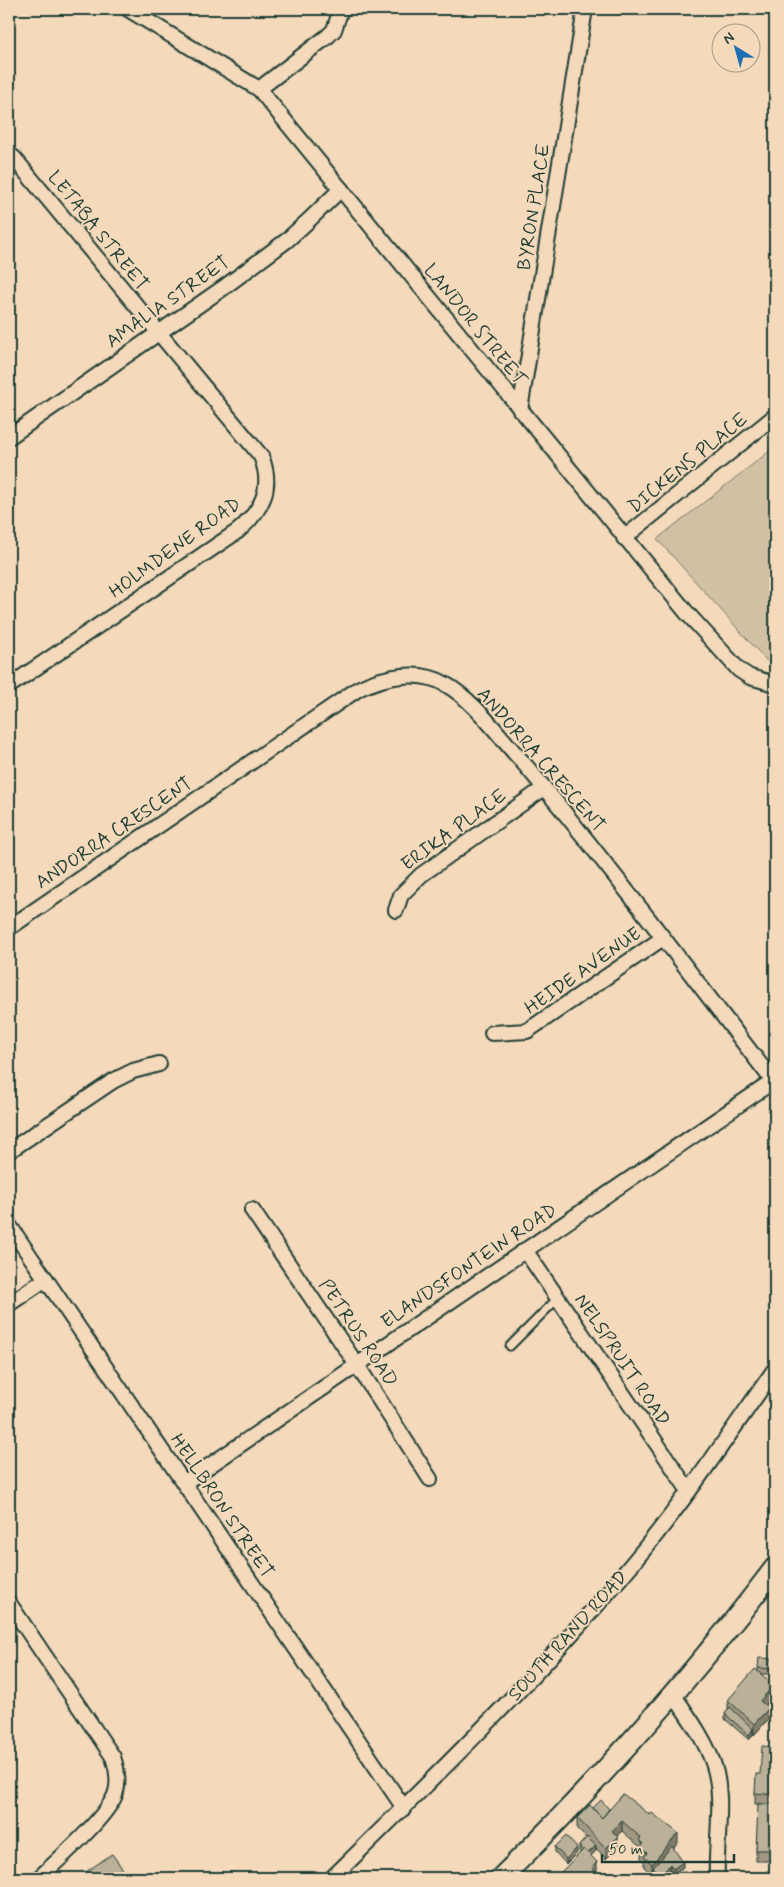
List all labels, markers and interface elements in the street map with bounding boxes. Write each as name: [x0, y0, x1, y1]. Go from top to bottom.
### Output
north arrow: [712, 22, 762, 72]
text: N: [720, 28, 738, 48]
street label: BYRON PLACE: [512, 142, 556, 272]
street label: LETABA STREET: [42, 166, 154, 296]
street label: AMALIA STREET: [101, 250, 235, 354]
street label: LANDOR STREET: [418, 259, 533, 392]
street label: DICKENS PLACE: [623, 407, 753, 519]
street label: HOLMDENE ROAD: [104, 492, 246, 604]
street label: ANDORRA CRESCENT: [471, 682, 611, 838]
street label: ANDORRA CRESCENT: [31, 771, 197, 895]
street label: ERIKA PLACE: [396, 783, 512, 877]
street label: HEIDE AVENUE: [520, 921, 646, 1021]
street label: ELANDSFONTEIN ROAD: [376, 1198, 562, 1334]
street label: PETRUS ROAD: [313, 1274, 403, 1392]
street label: NELSPRUIT ROAD: [568, 1289, 676, 1431]
street label: HELLBRON STREET: [164, 1429, 280, 1583]
street label: SOUTH RAND ROAD: [503, 1565, 633, 1707]
scale bar: [602, 1832, 734, 1864]
text: 50 m: [609, 1840, 643, 1860]

